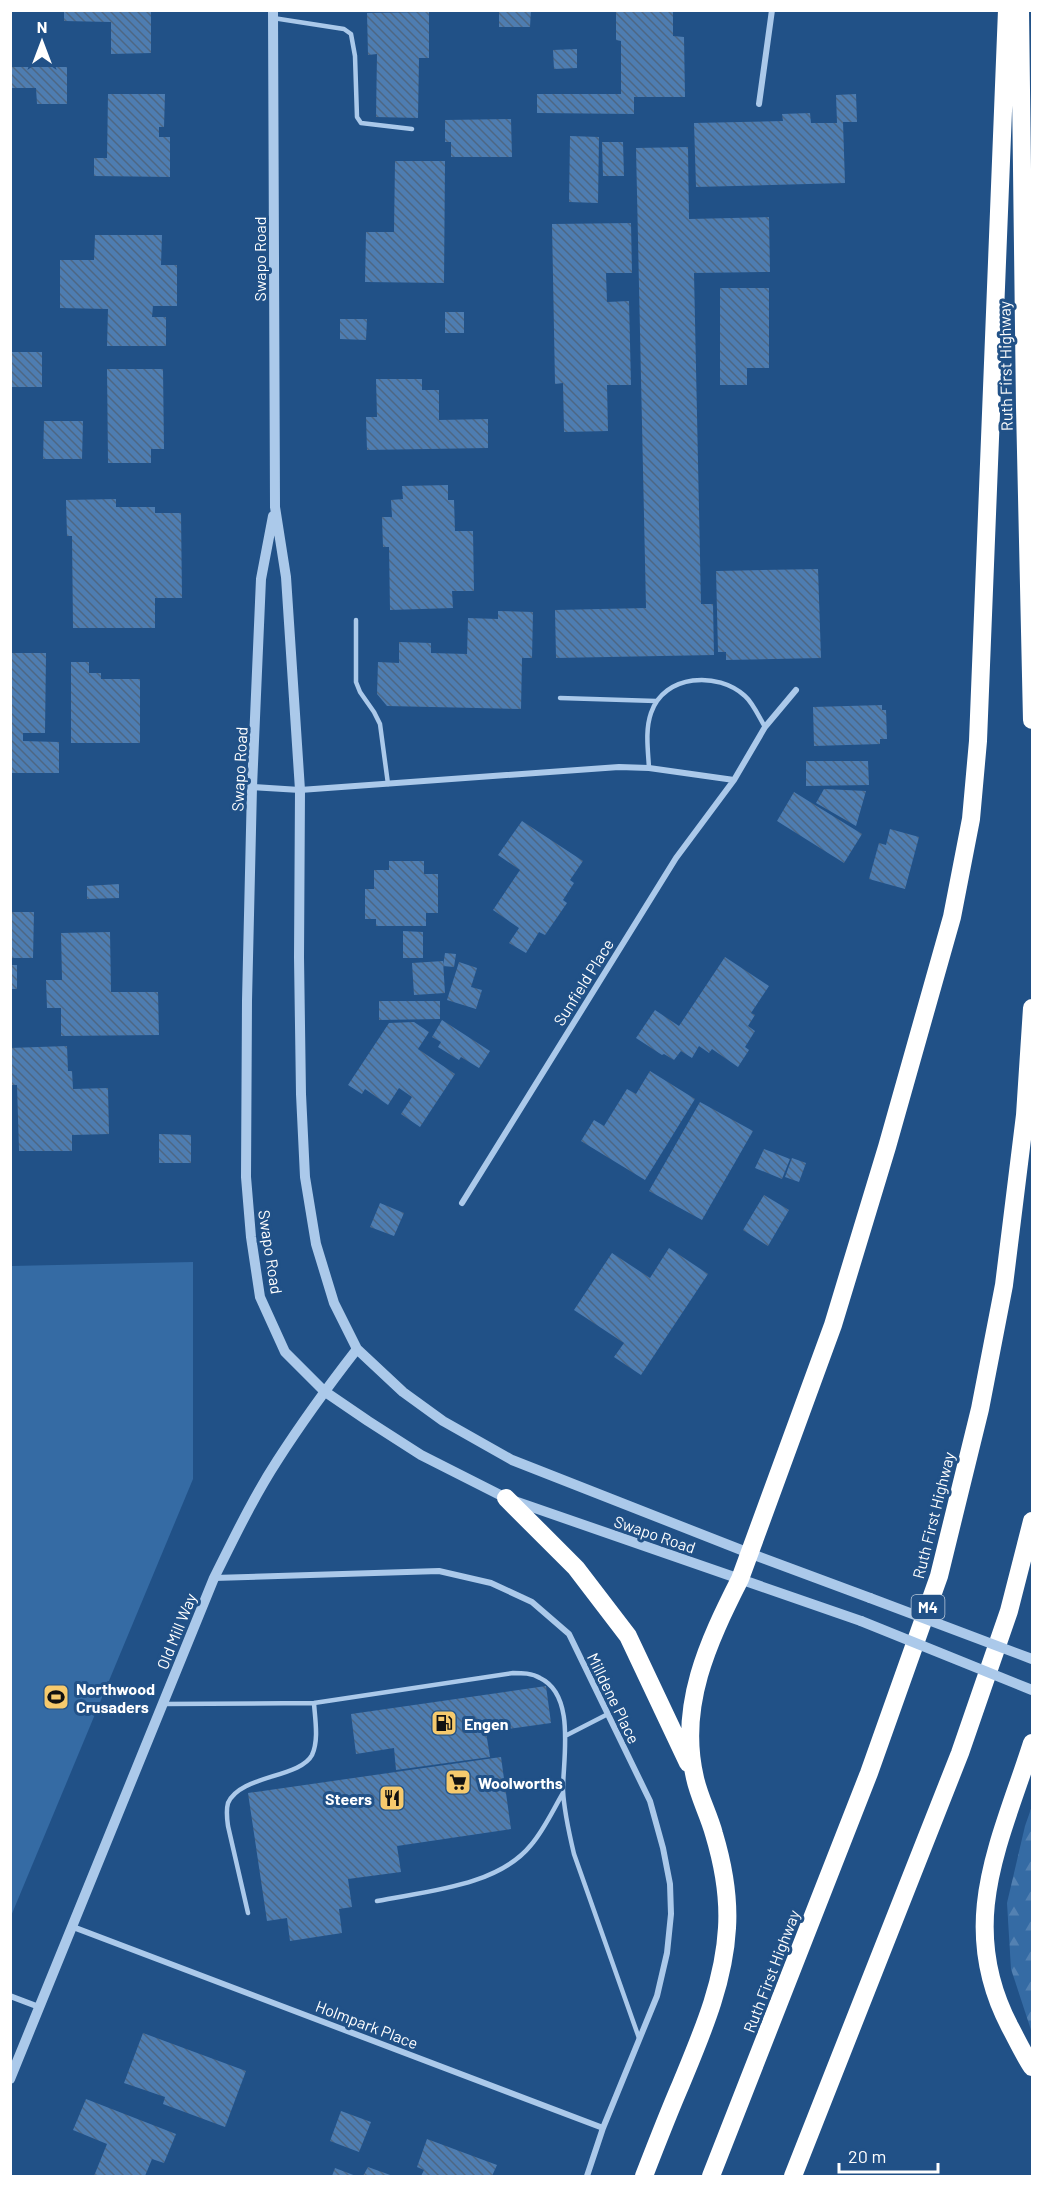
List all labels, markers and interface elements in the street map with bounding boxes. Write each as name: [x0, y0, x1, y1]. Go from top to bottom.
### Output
north arrow: [12, 12, 72, 72]
text: N: [37, 17, 47, 36]
street label: Swapo Road: [250, 217, 269, 301]
street label: Ruth First Highway: [994, 300, 1016, 431]
street label: Swapo Road: [227, 726, 251, 812]
street label: Sunfield Place: [549, 935, 617, 1029]
street label: Swapo Road: [255, 1209, 287, 1295]
street label: Ruth First Highway: [908, 1449, 958, 1580]
street label: Swapo Road: [612, 1511, 698, 1557]
street label: Old Mill Way: [152, 1590, 200, 1672]
road number: M4: [912, 1595, 944, 1619]
street label: Milldene Place: [584, 1650, 644, 1746]
place label: Northwood Crusaders: [76, 1679, 155, 1716]
sports icon: Northwood Crusaders: [41, 1682, 71, 1712]
fuel station icon: Engen: [429, 1708, 459, 1738]
place label: Engen: [464, 1714, 508, 1733]
supermarket icon: Woolworths: [443, 1767, 473, 1797]
place label: Woolworths: [478, 1773, 563, 1792]
restaurant icon: Steers: [377, 1783, 407, 1813]
place label: Steers: [325, 1789, 372, 1808]
street label: Ruth First Highway: [739, 1906, 803, 2035]
street label: Holmpark Place: [313, 1996, 421, 2052]
scale bar: [839, 2136, 938, 2174]
text: 20 m: [848, 2145, 886, 2167]

